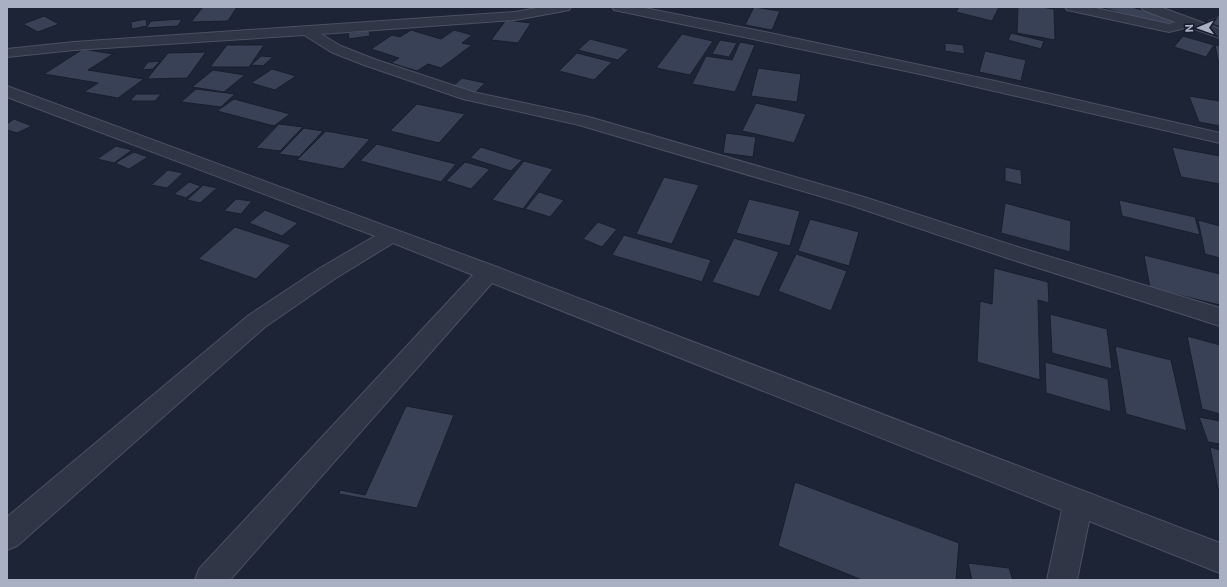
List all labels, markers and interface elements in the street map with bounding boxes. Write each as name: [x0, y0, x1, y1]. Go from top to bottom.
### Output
north arrow: [1179, 8, 1219, 48]
text: N: [1182, 24, 1195, 33]

